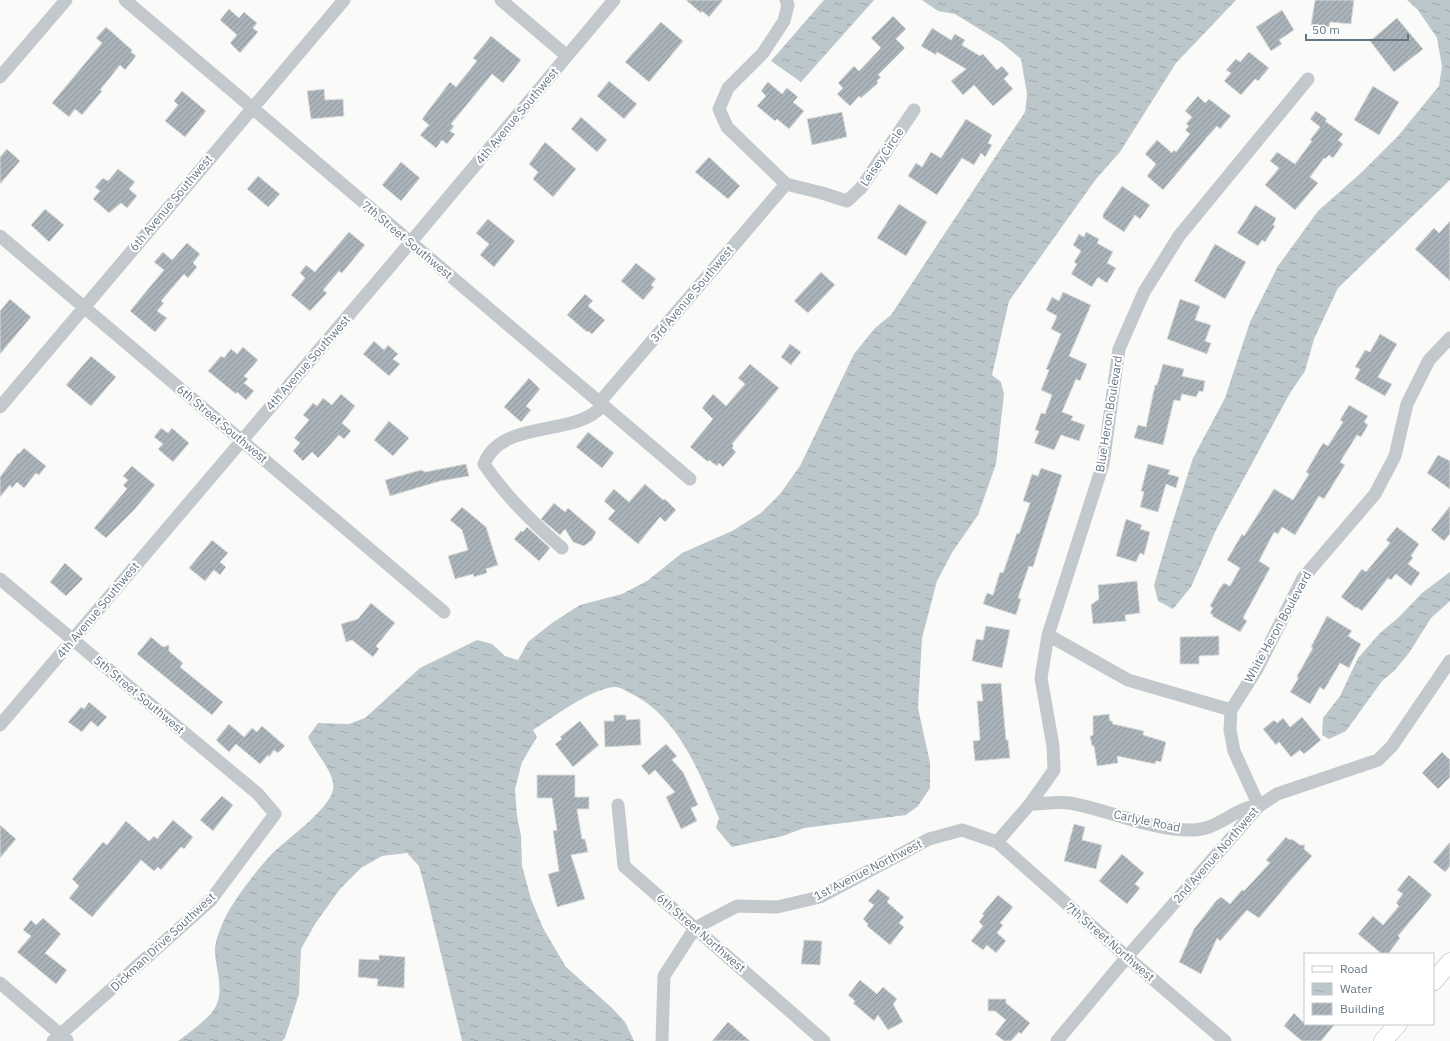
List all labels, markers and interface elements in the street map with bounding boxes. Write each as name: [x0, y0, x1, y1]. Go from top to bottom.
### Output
scale bar: [1306, 16, 1408, 42]
text: 50 m: [1312, 22, 1340, 37]
street label: 4th Avenue Southwest: [472, 64, 561, 167]
street label: Leisey Circle: [857, 124, 907, 189]
street label: 6th Avenue Southwest: [126, 151, 215, 254]
street label: 7th Street Southwest: [359, 197, 456, 282]
street label: 3rd Avenue Southwest: [647, 242, 736, 345]
street label: 4th Avenue Southwest: [262, 312, 353, 413]
street label: Blue Heron Boulevard: [1092, 355, 1125, 473]
street label: 6th Street Southwest: [174, 381, 271, 466]
street label: 4th Avenue Southwest: [53, 558, 142, 661]
street label: White Heron Boulevard: [1241, 569, 1314, 685]
street label: 5th Street Southwest: [91, 652, 188, 737]
street label: 2nd Avenue Northwest: [1170, 803, 1262, 906]
street label: Carlyle Road: [1112, 806, 1182, 835]
street label: 1st Avenue Northwest: [811, 836, 924, 903]
street label: Dickman Drive Southwest: [107, 889, 218, 994]
street label: 6th Street Northwest: [654, 890, 749, 975]
street label: 7th Street Northwest: [1063, 899, 1158, 984]
legend: [1304, 953, 1434, 1025]
text: Road: [1340, 961, 1368, 976]
text: Water: [1340, 981, 1373, 996]
text: Building: [1340, 1001, 1385, 1016]

